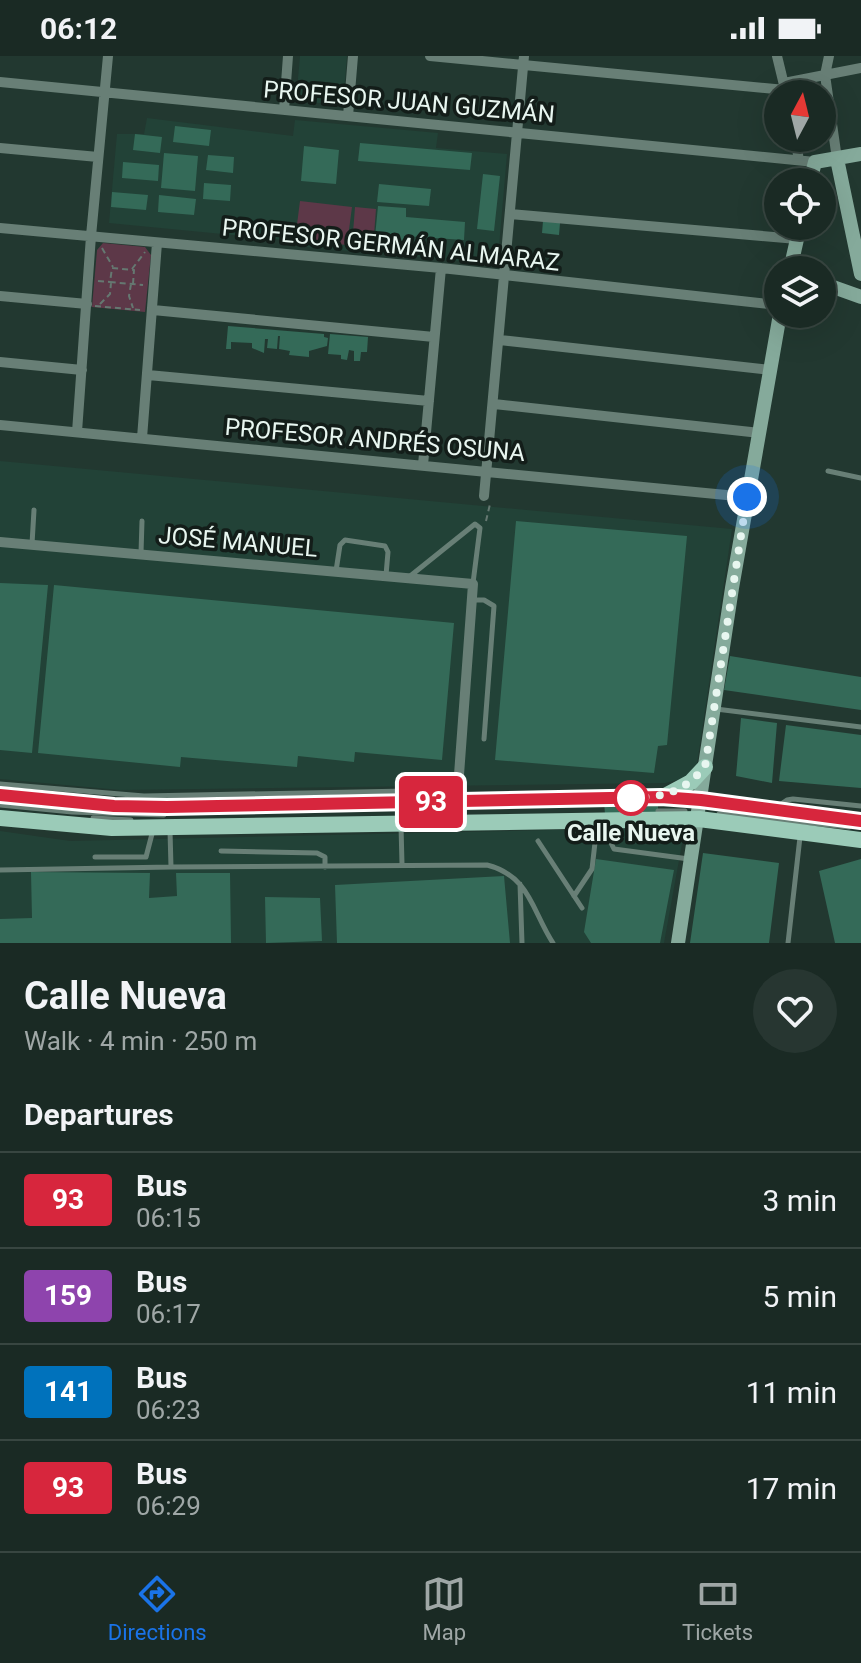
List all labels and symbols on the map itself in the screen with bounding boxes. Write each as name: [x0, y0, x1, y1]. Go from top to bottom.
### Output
street label: PROFESOR JUAN GUZMÁN: [262, 75, 556, 129]
north arrow: [764, 80, 836, 152]
street label: PROFESOR GERMÁN ALMARAZ: [221, 213, 561, 277]
street label: PROFESOR ANDRÉS OSUNA: [224, 413, 527, 467]
your location: [727, 477, 767, 517]
street label: JOSÉ MANUEL: [157, 521, 319, 563]
line badge: 93: [395, 776, 467, 828]
marker: Calle Nueva: [614, 781, 648, 815]
place label: Calle Nueva: [567, 819, 695, 847]

